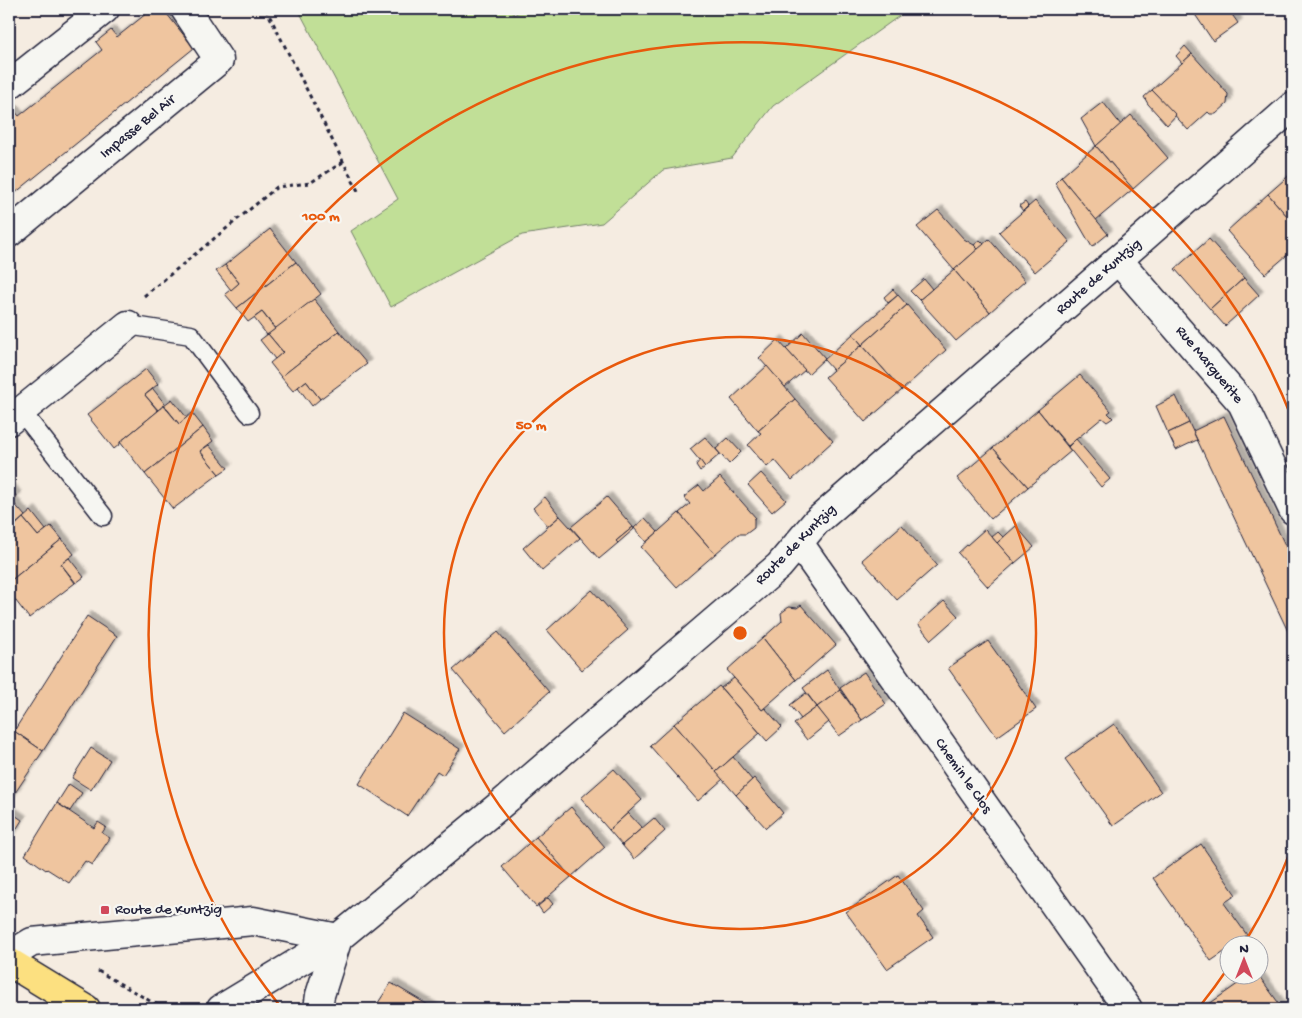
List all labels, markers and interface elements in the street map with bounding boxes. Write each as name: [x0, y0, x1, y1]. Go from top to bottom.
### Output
street label: Impasse Bel Air: [97, 90, 181, 163]
text: 100 m: [301, 208, 340, 226]
street label: Route de Kuntzig: [1053, 235, 1145, 319]
street label: Rue Marguerite: [1171, 322, 1247, 408]
text: 50 m: [516, 417, 547, 435]
street label: Route de Kuntzig: [752, 501, 840, 589]
centre of rings: [731, 624, 749, 642]
street label: Chemin le Clos: [930, 735, 996, 818]
place label: Route de Kuntzig: [115, 901, 222, 919]
marker: Route de Kuntzig: [99, 904, 111, 916]
north arrow: [1220, 936, 1270, 986]
text: N: [1239, 941, 1249, 958]

